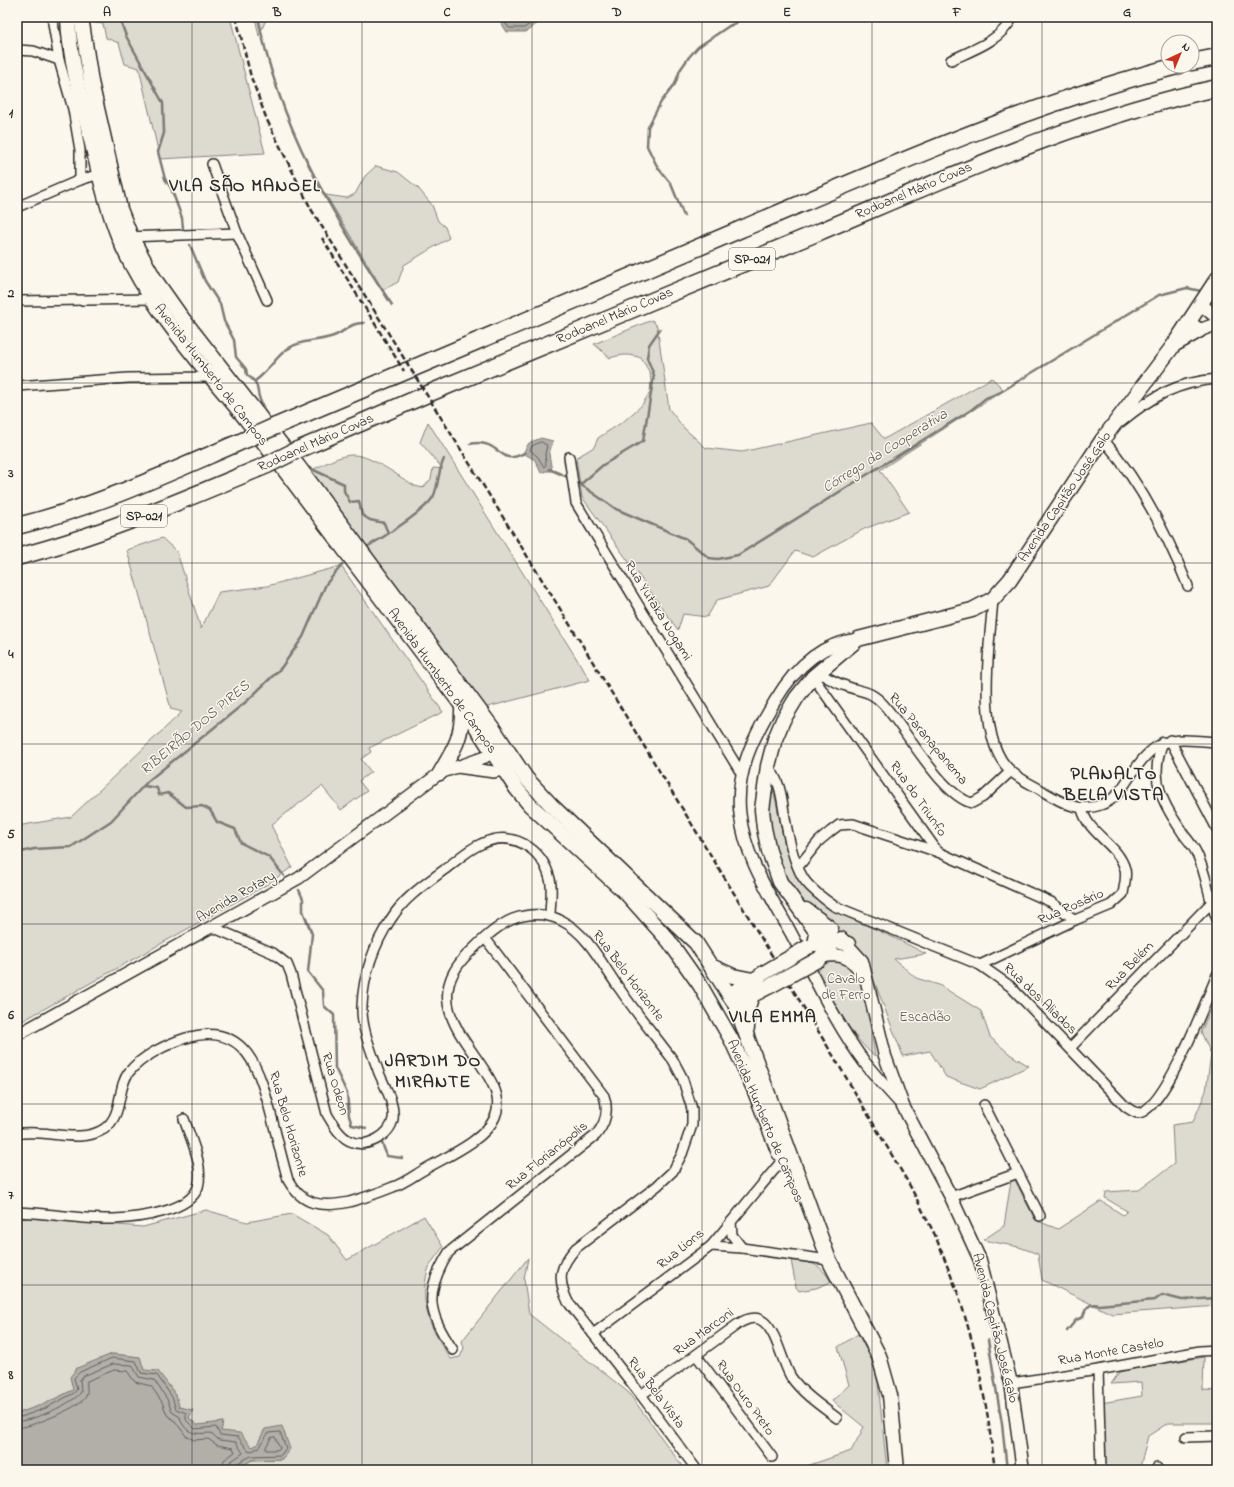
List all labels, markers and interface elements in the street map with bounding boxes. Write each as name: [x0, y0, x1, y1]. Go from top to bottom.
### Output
text: A: [103, 3, 111, 22]
text: B: [272, 3, 282, 22]
text: C: [443, 3, 451, 22]
text: D: [611, 3, 622, 22]
text: E: [783, 3, 791, 22]
text: F: [952, 3, 962, 22]
text: G: [1123, 3, 1131, 22]
north arrow: [1160, 34, 1200, 74]
text: N: [1178, 39, 1194, 56]
text: 1: [9, 104, 14, 123]
street label: Rodoanel Mário Covas: [852, 157, 976, 225]
district label: VILA SÃO MANOEL: [168, 174, 321, 200]
road number: SP-021: [729, 248, 775, 270]
street label: Rodoanel Mário Covas: [553, 282, 677, 350]
text: 2: [7, 284, 15, 303]
street label: Avenida Humberto de Campos: [149, 299, 273, 451]
water label: Córrego da Cooperativa: [818, 403, 953, 499]
street label: Rodoanel Mário Covas: [255, 408, 377, 478]
street label: Avenida Capitão José Galo: [1013, 427, 1117, 567]
text: 3: [7, 464, 14, 483]
road number: SP-021: [121, 505, 167, 527]
street label: Rua Yutaka Nogami: [618, 557, 697, 666]
street label: Avenida Humberto de Campos: [382, 604, 502, 758]
text: 4: [7, 645, 14, 664]
water label: RIBEIRÃO DOS PIRES: [135, 675, 255, 781]
street label: Rua Paranapanema: [883, 688, 973, 790]
street label: Rua do Triunfo: [884, 757, 952, 841]
district label: PLANALTO BELA VISTA: [1063, 762, 1164, 809]
text: 5: [7, 825, 15, 844]
street label: Avenida Rotary: [192, 866, 280, 929]
street label: Rua Rosário: [1035, 883, 1107, 931]
street label: Rua Belo Horizonte: [587, 926, 670, 1026]
street label: Rua Belém: [1101, 936, 1159, 996]
street label: Rua dos Aliados: [998, 958, 1082, 1040]
park label: Cavalo de Ferro: [822, 969, 870, 1006]
district label: VILA EMMA: [728, 1005, 817, 1031]
text: 6: [7, 1006, 14, 1025]
park label: Escadão: [899, 1007, 951, 1028]
street label: Avenida Humberto de Campos: [721, 1036, 809, 1206]
district label: JARDIM DO MIRANTE: [385, 1049, 481, 1096]
street label: Rua Odeon: [316, 1050, 354, 1118]
street label: Rua Belo Horizonte: [263, 1069, 313, 1180]
street label: Rua Florianópolis: [501, 1116, 593, 1196]
text: 7: [8, 1186, 14, 1205]
street label: Rua Lions: [653, 1223, 709, 1275]
street label: Avenida Capitão José Galo: [966, 1251, 1024, 1405]
street label: Rua Marconi: [669, 1303, 739, 1361]
street label: Rua Monte Castelo: [1057, 1332, 1165, 1372]
street label: Rua Bela Vista: [622, 1353, 690, 1433]
street label: Rua Ouro Preto: [710, 1356, 780, 1440]
text: 8: [8, 1366, 14, 1385]

